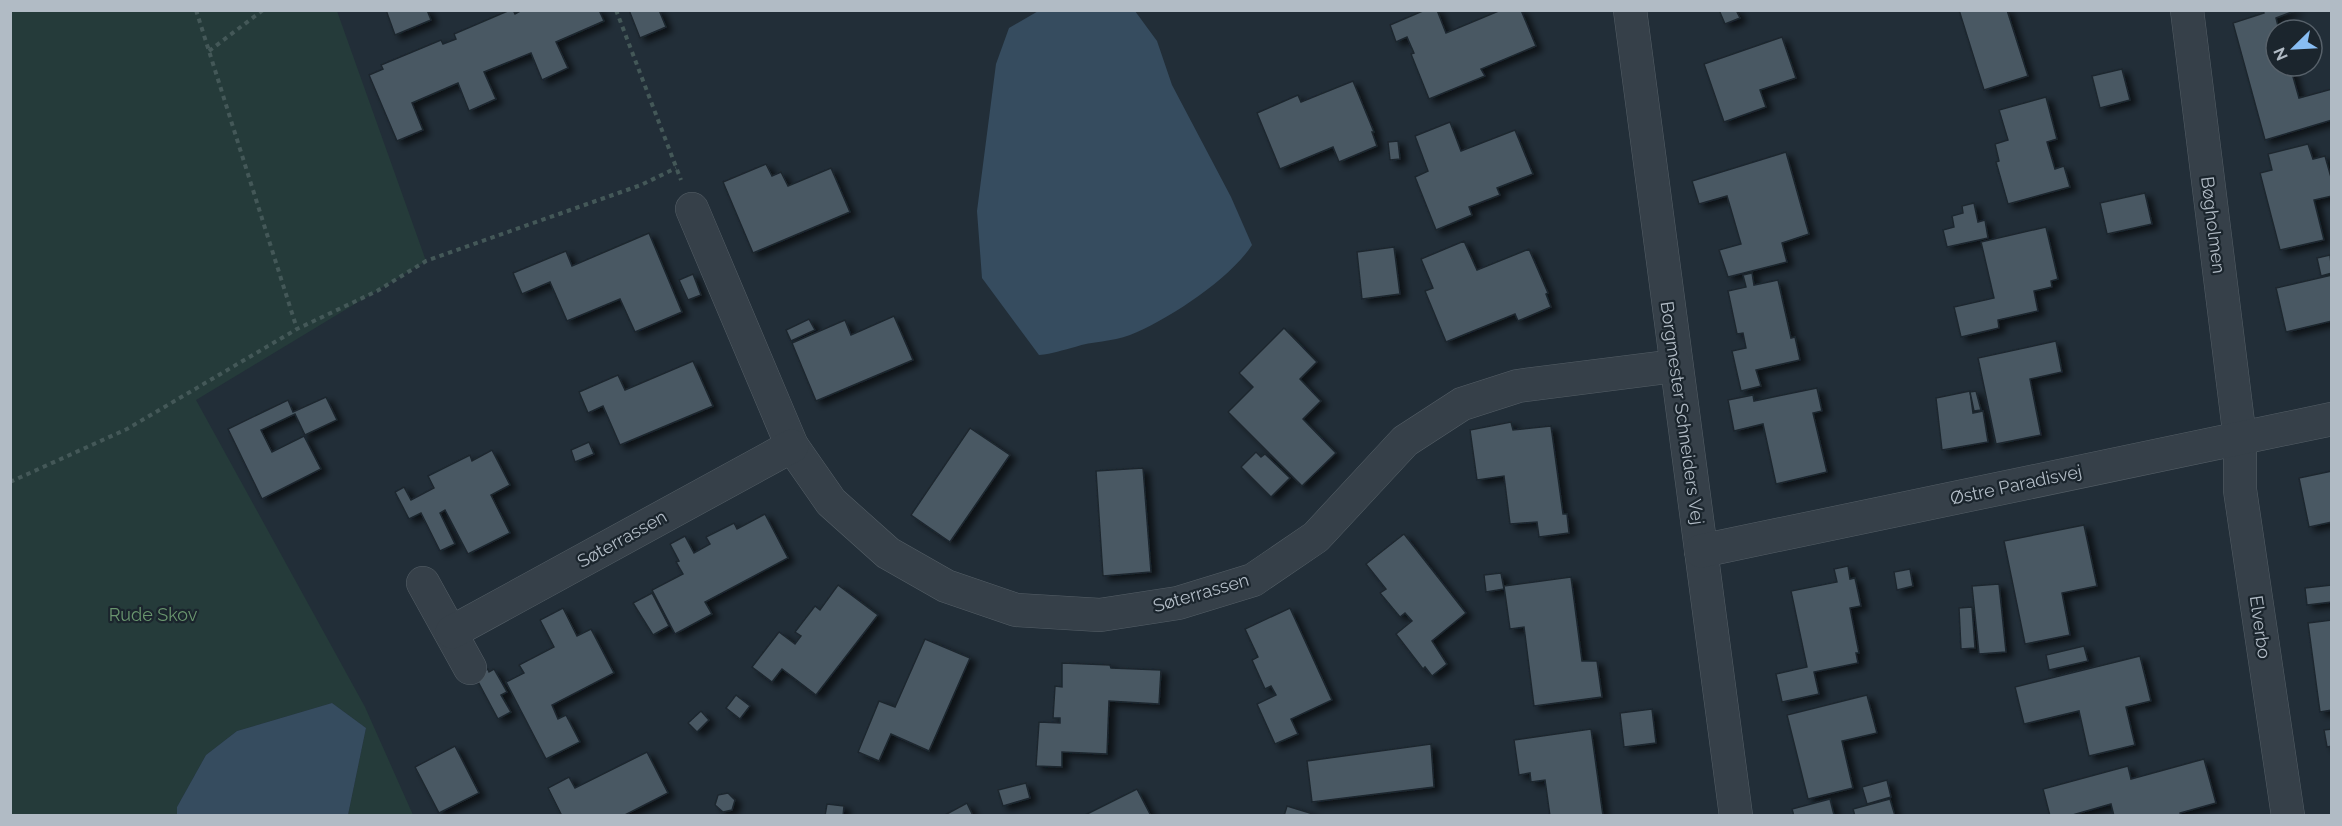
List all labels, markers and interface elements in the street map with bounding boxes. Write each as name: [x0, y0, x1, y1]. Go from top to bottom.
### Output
north arrow: [2264, 18, 2324, 78]
text: N: [2270, 44, 2292, 63]
street label: Bøgholmen: [2197, 175, 2230, 275]
street label: Borgmester Schneiders Vej: [1656, 300, 1709, 526]
street label: Østre Paradisvej: [1948, 460, 2084, 509]
street label: Søterrassen: [573, 505, 670, 572]
street label: Søterrassen: [1150, 569, 1251, 616]
street label: Elverbo: [2246, 594, 2275, 660]
park label: Rude Skov: [109, 604, 198, 625]

